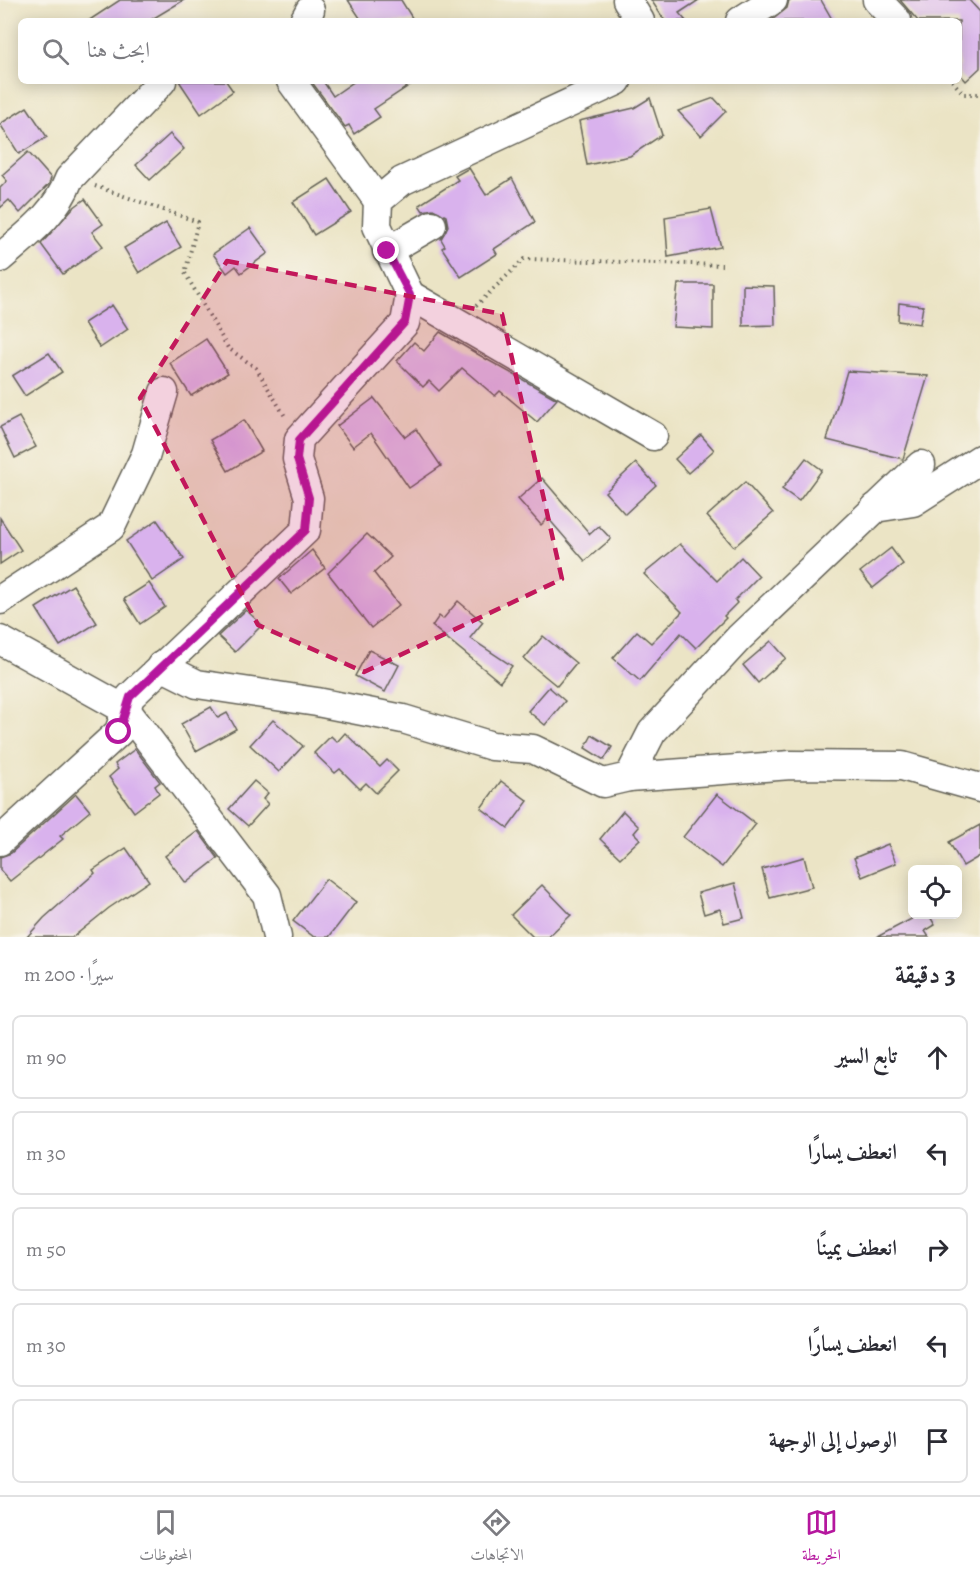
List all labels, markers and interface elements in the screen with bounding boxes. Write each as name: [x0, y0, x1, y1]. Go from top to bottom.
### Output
search box: [18, 18, 962, 84]
icon: search: [39, 35, 72, 68]
text: ابحث هنا: [87, 35, 150, 65]
route end: [373, 237, 399, 263]
route start: [105, 718, 131, 744]
map controls: [908, 865, 962, 919]
button: locate: [908, 865, 962, 919]
text: 3 دقيقة: [895, 957, 956, 992]
text: سيرًا · 200 m: [24, 961, 114, 988]
text: تابع السير: [836, 1041, 897, 1071]
icon: ahead: [921, 1041, 954, 1074]
text: 90 m: [26, 1044, 66, 1071]
text: انعطف يسارًا: [808, 1137, 897, 1167]
icon: left: [921, 1137, 954, 1170]
text: 30 m: [26, 1140, 66, 1167]
text: انعطف يمينًا: [817, 1233, 897, 1263]
icon: right: [921, 1233, 954, 1266]
text: 50 m: [26, 1236, 66, 1263]
text: انعطف يسارًا: [808, 1329, 897, 1359]
icon: left: [921, 1329, 954, 1362]
text: 30 m: [26, 1332, 66, 1359]
text: الوصول إلى الوجهة: [769, 1425, 897, 1455]
icon: arrive: [921, 1425, 954, 1458]
tab: المحفوظات: [139, 1506, 192, 1570]
tab: الاتجاهات: [470, 1506, 524, 1570]
tab: الخريطة: [802, 1506, 841, 1570]

